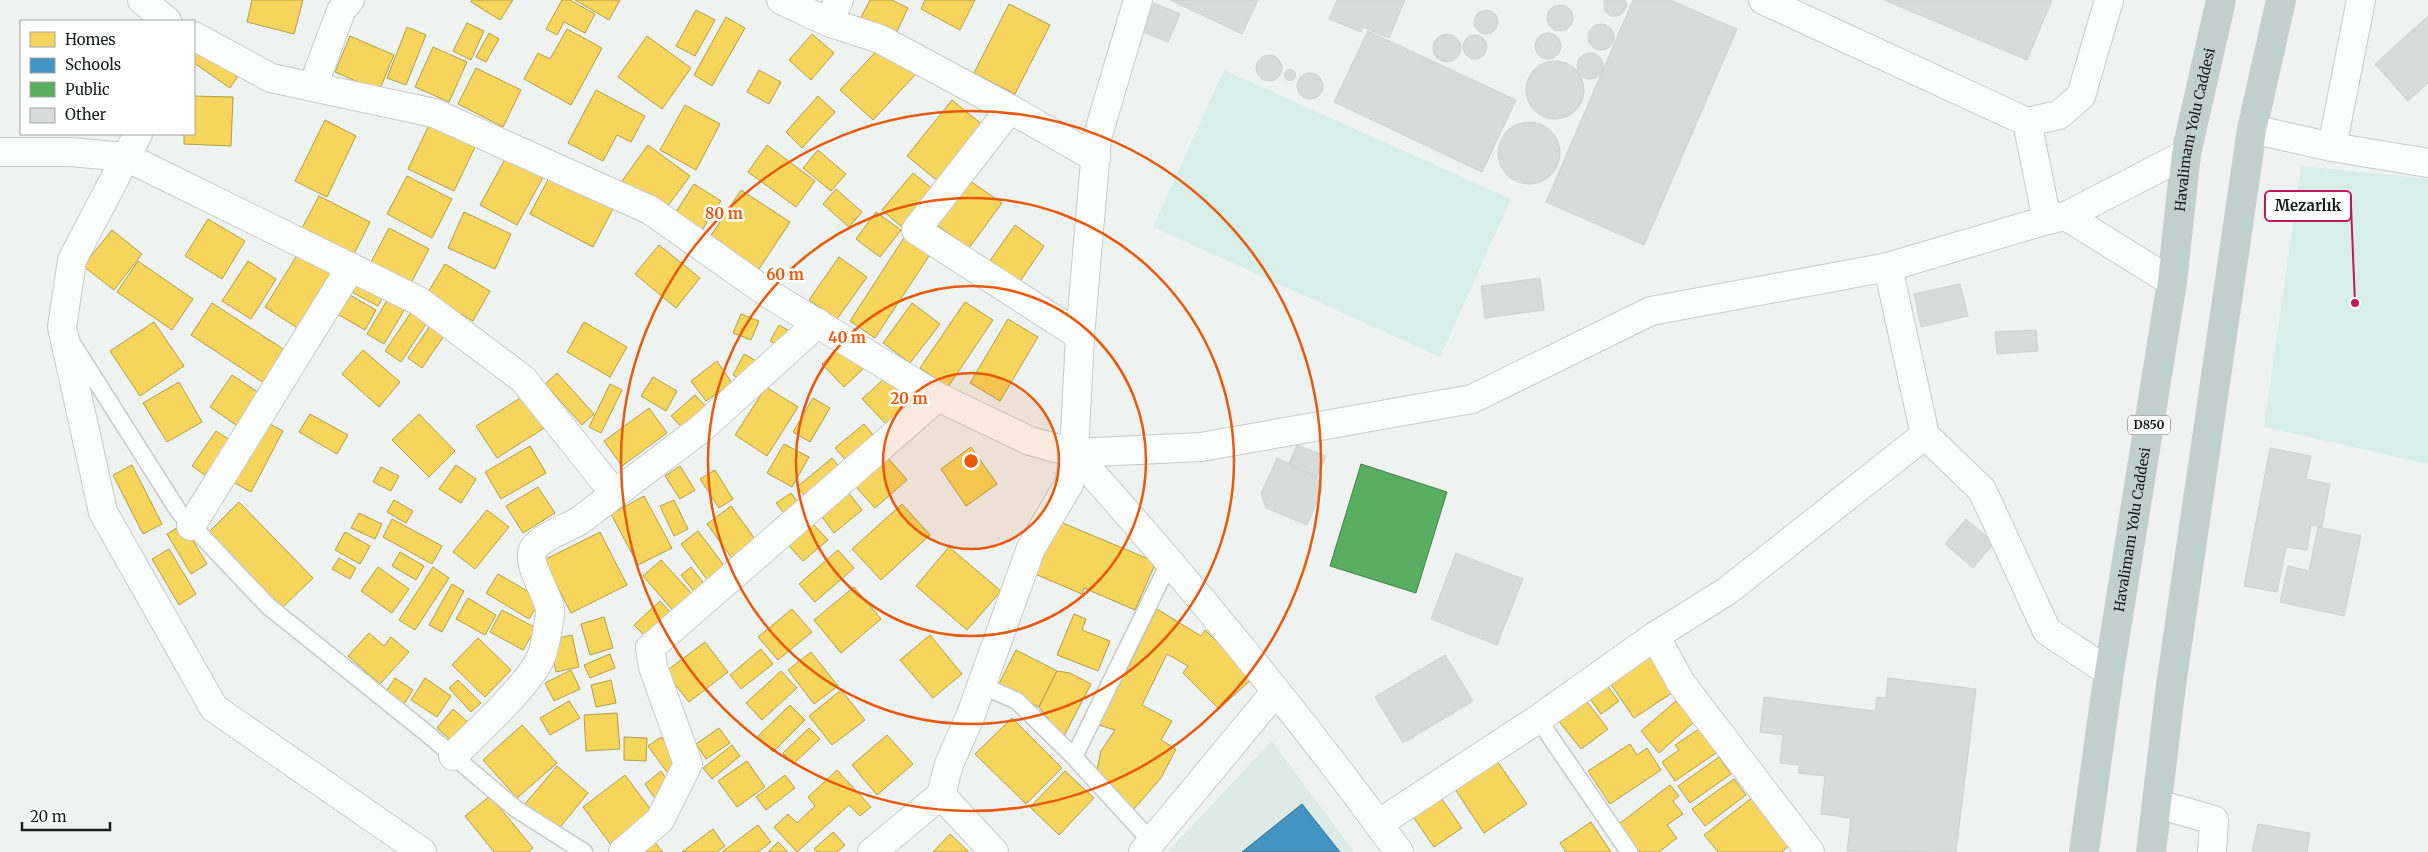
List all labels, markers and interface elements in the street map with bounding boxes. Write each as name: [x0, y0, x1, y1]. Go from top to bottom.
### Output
legend: [20, 20, 195, 135]
text: Homes: [65, 30, 116, 49]
street label: Havalimanı Yolu Caddesi: [2171, 46, 2219, 212]
text: Schools: [65, 55, 121, 74]
text: Public: [65, 80, 110, 99]
text: Other: [65, 105, 107, 124]
callout: Mezarlık: [2265, 191, 2351, 221]
text: Mezarlık: [2275, 196, 2342, 215]
text: 80 m: [705, 204, 743, 223]
text: 60 m: [766, 265, 804, 284]
text: 40 m: [828, 328, 866, 347]
text: 20 m: [890, 389, 928, 408]
road number: D850: [2128, 416, 2170, 434]
street label: Havalimanı Yolu Caddesi: [2110, 446, 2154, 613]
centre of rings: [962, 452, 980, 470]
scale bar: [22, 800, 110, 832]
text: 20 m: [30, 807, 67, 826]

